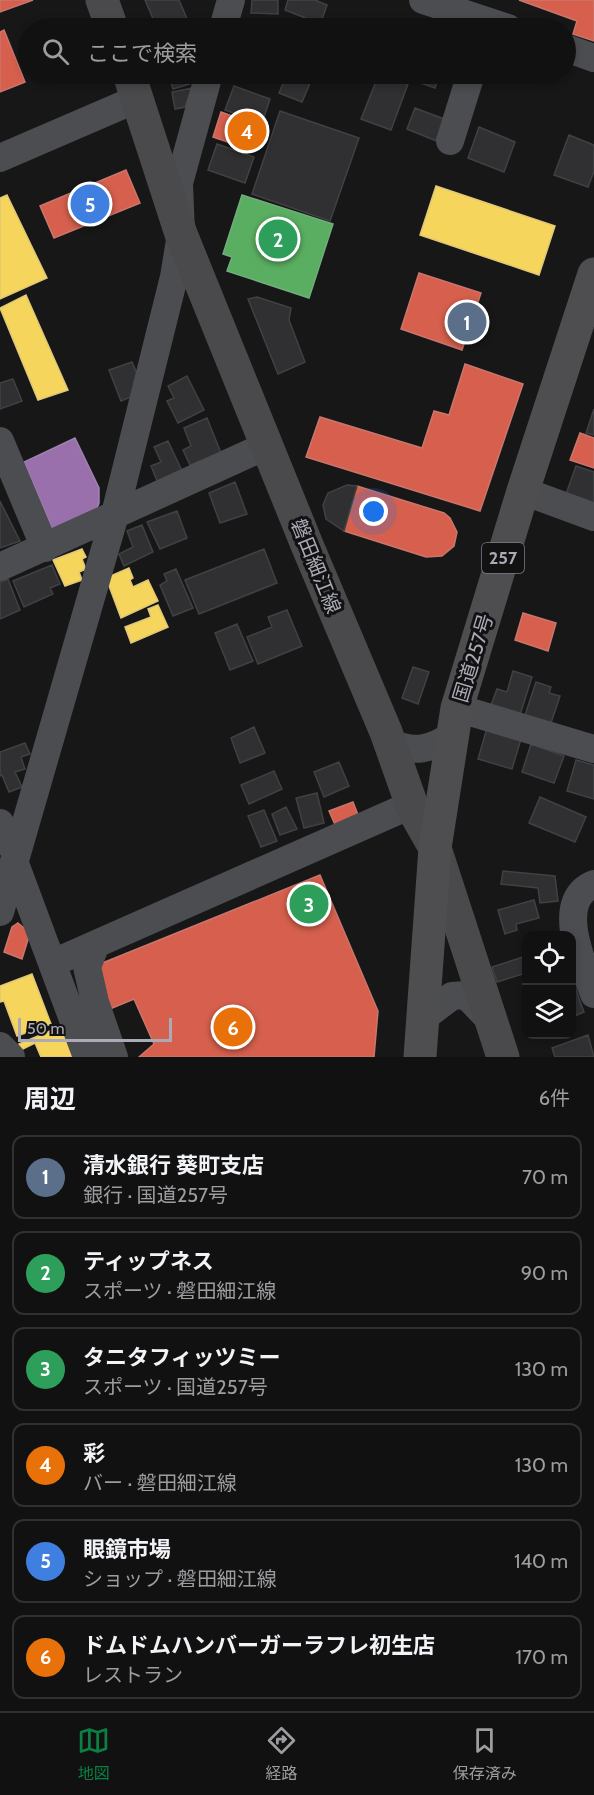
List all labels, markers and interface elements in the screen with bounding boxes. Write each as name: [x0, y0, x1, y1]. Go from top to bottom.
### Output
search box: [18, 18, 576, 84]
icon: search: [39, 35, 72, 68]
text: ここで検索: [87, 40, 197, 67]
pin: 4: [228, 108, 266, 154]
pin: 5: [70, 182, 110, 226]
pin: 2: [258, 216, 298, 262]
pin: 1: [448, 300, 486, 344]
your location: [359, 497, 388, 526]
street label: 磐田細江線: [286, 515, 346, 617]
road number: 257: [482, 543, 524, 573]
street label: 国道257号: [448, 611, 498, 705]
pin: 3: [290, 882, 328, 926]
map controls: [522, 931, 576, 1039]
button: locate: [522, 931, 576, 985]
button: layers: [522, 985, 576, 1039]
pin: 6: [214, 1004, 252, 1050]
scale bar: [18, 1015, 172, 1042]
text: 50 m: [27, 1019, 64, 1038]
text: 周辺: [24, 1083, 76, 1115]
text: 6件: [539, 1086, 570, 1110]
text: 清水銀行 葵町支店: [83, 1152, 264, 1179]
text: 1: [42, 1165, 49, 1189]
text: 70 m: [522, 1165, 568, 1189]
text: 銀行 · 国道257号: [83, 1183, 228, 1207]
text: ティップネス: [83, 1248, 214, 1275]
text: 2: [40, 1261, 51, 1285]
text: 90 m: [521, 1261, 568, 1285]
text: スポーツ · 磐田細江線: [83, 1279, 276, 1303]
text: タニタフィッツミー: [83, 1344, 281, 1371]
text: 3: [40, 1357, 51, 1381]
text: 130 m: [515, 1357, 568, 1381]
text: スポーツ · 国道257号: [83, 1375, 268, 1399]
text: 彩: [83, 1440, 105, 1467]
text: 4: [39, 1453, 52, 1477]
text: 130 m: [515, 1453, 568, 1477]
text: バー · 磐田細江線: [83, 1471, 237, 1495]
text: 眼鏡市場: [83, 1536, 171, 1563]
text: 5: [40, 1549, 51, 1573]
text: 140 m: [514, 1549, 568, 1573]
text: ショップ · 磐田細江線: [83, 1567, 277, 1591]
text: ドムドムハンバーガーラフレ初生店: [83, 1632, 435, 1659]
text: 6: [40, 1645, 51, 1669]
text: 170 m: [516, 1645, 568, 1669]
text: レストラン: [83, 1663, 183, 1687]
tab: 地図: [77, 1724, 110, 1784]
tab: 経路: [265, 1724, 298, 1784]
tab: 保存済み: [453, 1724, 517, 1784]

